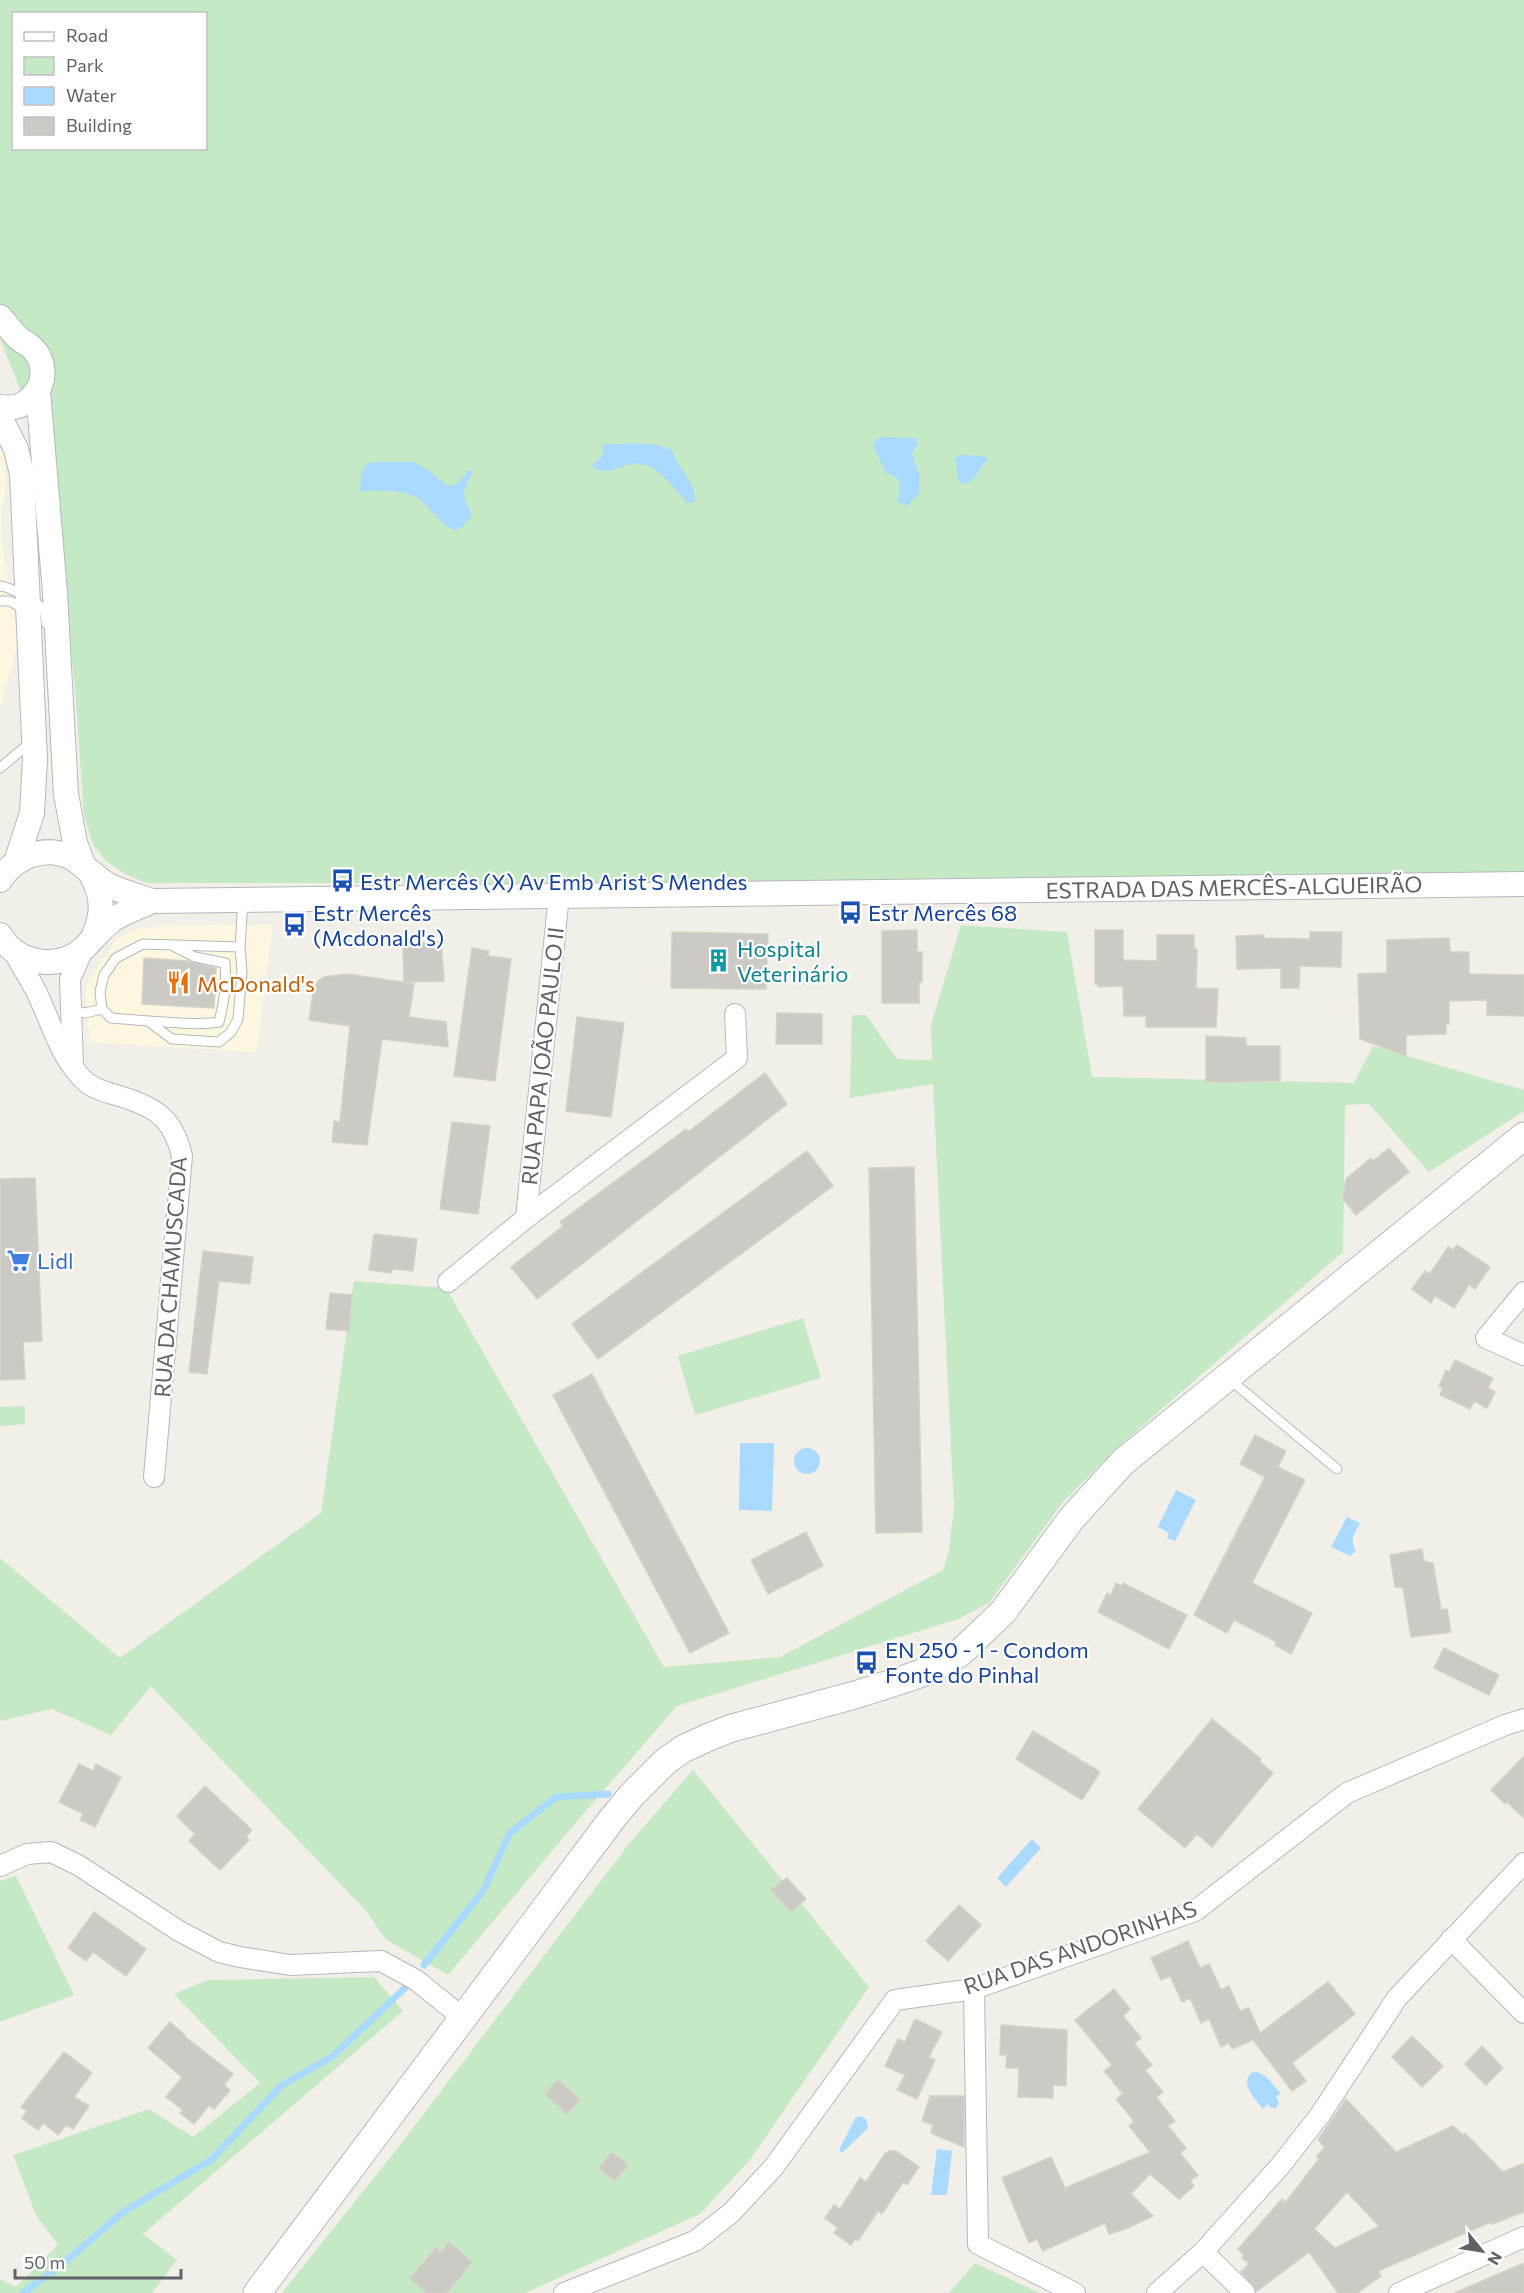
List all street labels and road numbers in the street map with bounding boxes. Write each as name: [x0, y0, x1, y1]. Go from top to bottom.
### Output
street label: ESTRADA DAS MERCÊS-ALGUEIRÃO: [1045, 870, 1423, 904]
street label: RUA PAPA JOÃO PAULO II: [515, 926, 569, 1186]
street label: RUA DA CHAMUSCADA: [148, 1156, 192, 1398]
street label: RUA DAS ANDORINHAS: [960, 1894, 1200, 2000]

